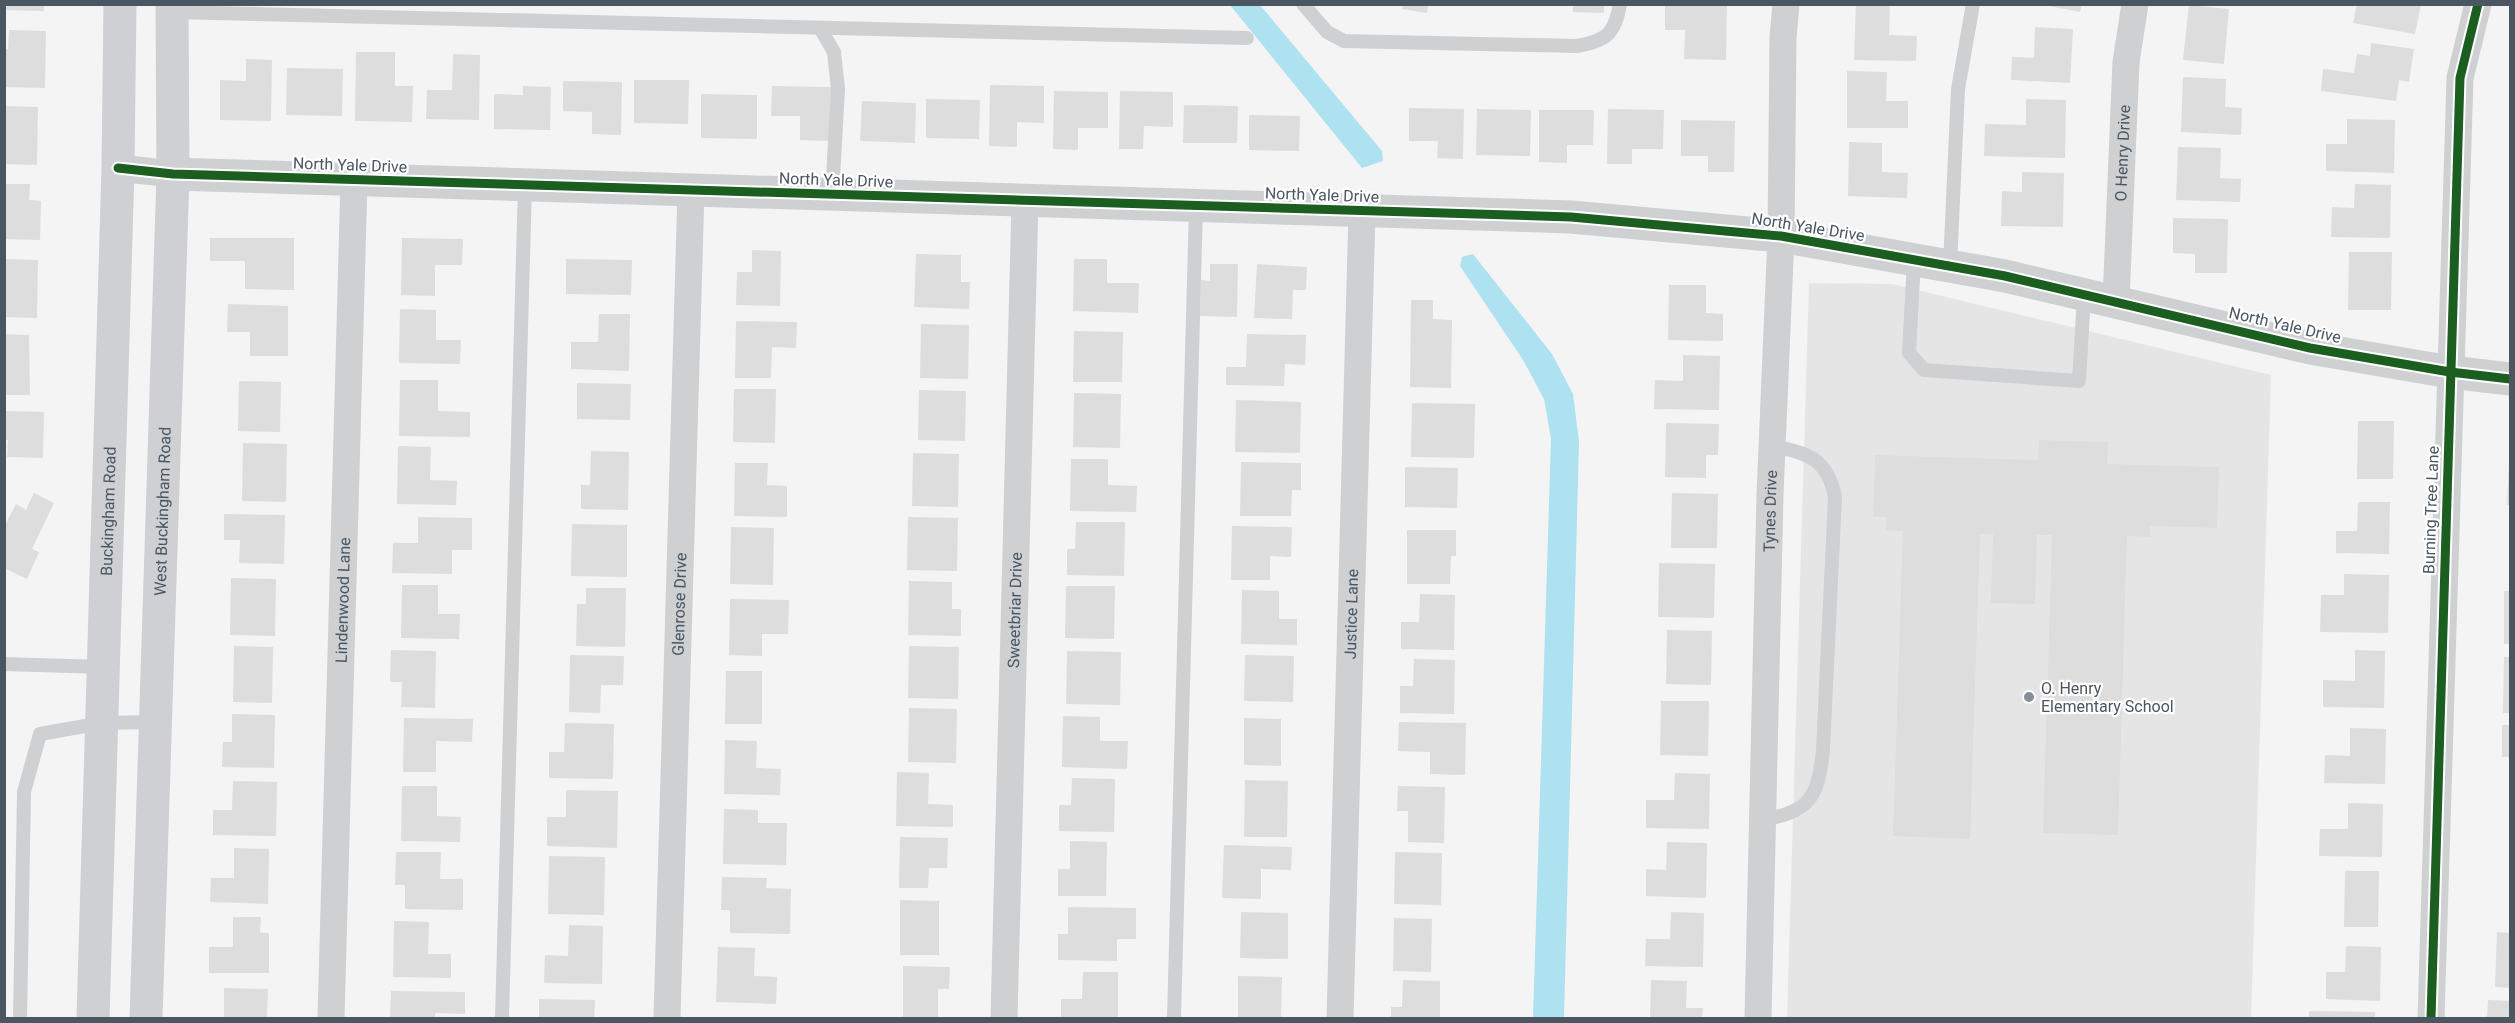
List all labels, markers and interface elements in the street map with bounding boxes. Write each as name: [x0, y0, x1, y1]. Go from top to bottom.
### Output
street label: O Henry Drive: [2111, 104, 2134, 202]
street label: North Yale Drive: [293, 154, 407, 176]
street label: North Yale Drive: [779, 169, 893, 191]
street label: North Yale Drive: [1265, 184, 1379, 206]
street label: North Yale Drive: [1750, 209, 1866, 245]
street label: North Yale Drive: [2227, 303, 2343, 347]
street label: West Buckingham Road: [150, 426, 174, 596]
street label: Buckingham Road: [97, 446, 119, 576]
street label: Burning Tree Lane: [2419, 446, 2443, 574]
street label: Tynes Drive: [1759, 470, 1781, 552]
street label: Lindenwood Lane: [331, 537, 354, 663]
street label: Glenrose Drive: [668, 552, 690, 656]
street label: Sweetbriar Drive: [1003, 552, 1025, 668]
street label: Justice Lane: [1340, 569, 1362, 660]
place label: O. Henry Elementary School: [2041, 679, 2174, 716]
marker: O. Henry Elementary School: [2022, 690, 2036, 704]

